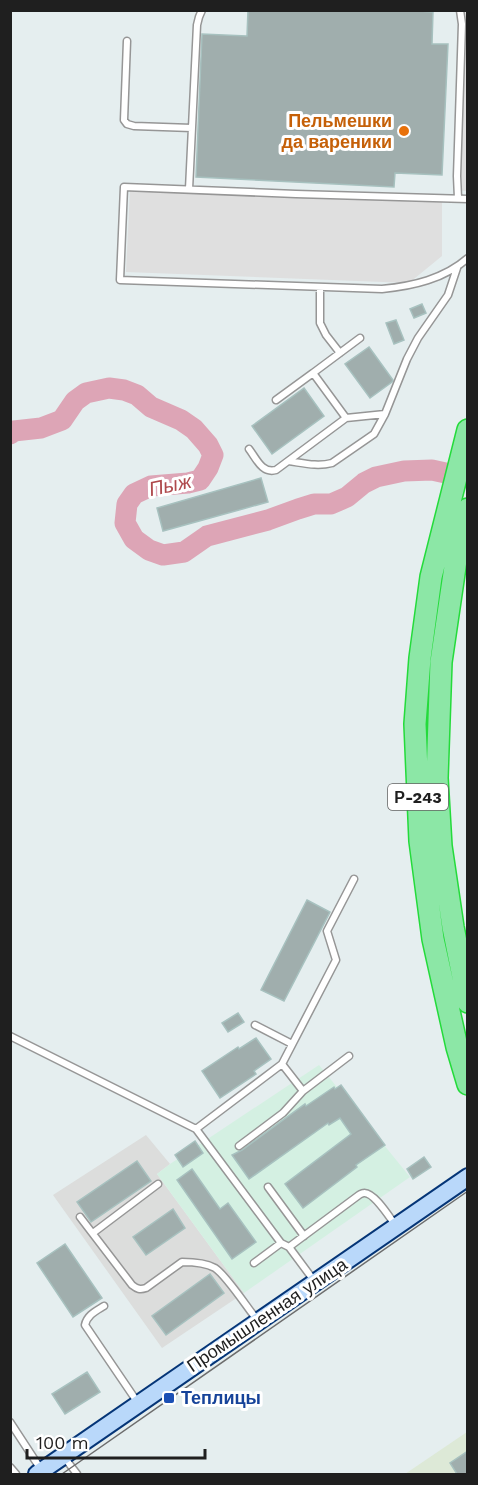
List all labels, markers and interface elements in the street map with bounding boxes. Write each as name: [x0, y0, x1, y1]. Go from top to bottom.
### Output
place label: Пельмешки да вареники: [282, 110, 392, 152]
marker: Пельмешки да вареники: [397, 124, 411, 138]
water label: Пыж: [146, 469, 195, 501]
road number: Р-243: [388, 784, 448, 810]
street label: Промышленная улица: [183, 1253, 352, 1376]
place label: Теплицы: [181, 1387, 261, 1408]
marker: Теплицы: [162, 1391, 176, 1405]
scale bar: [27, 1422, 206, 1460]
text: 100 m: [36, 1432, 89, 1453]

